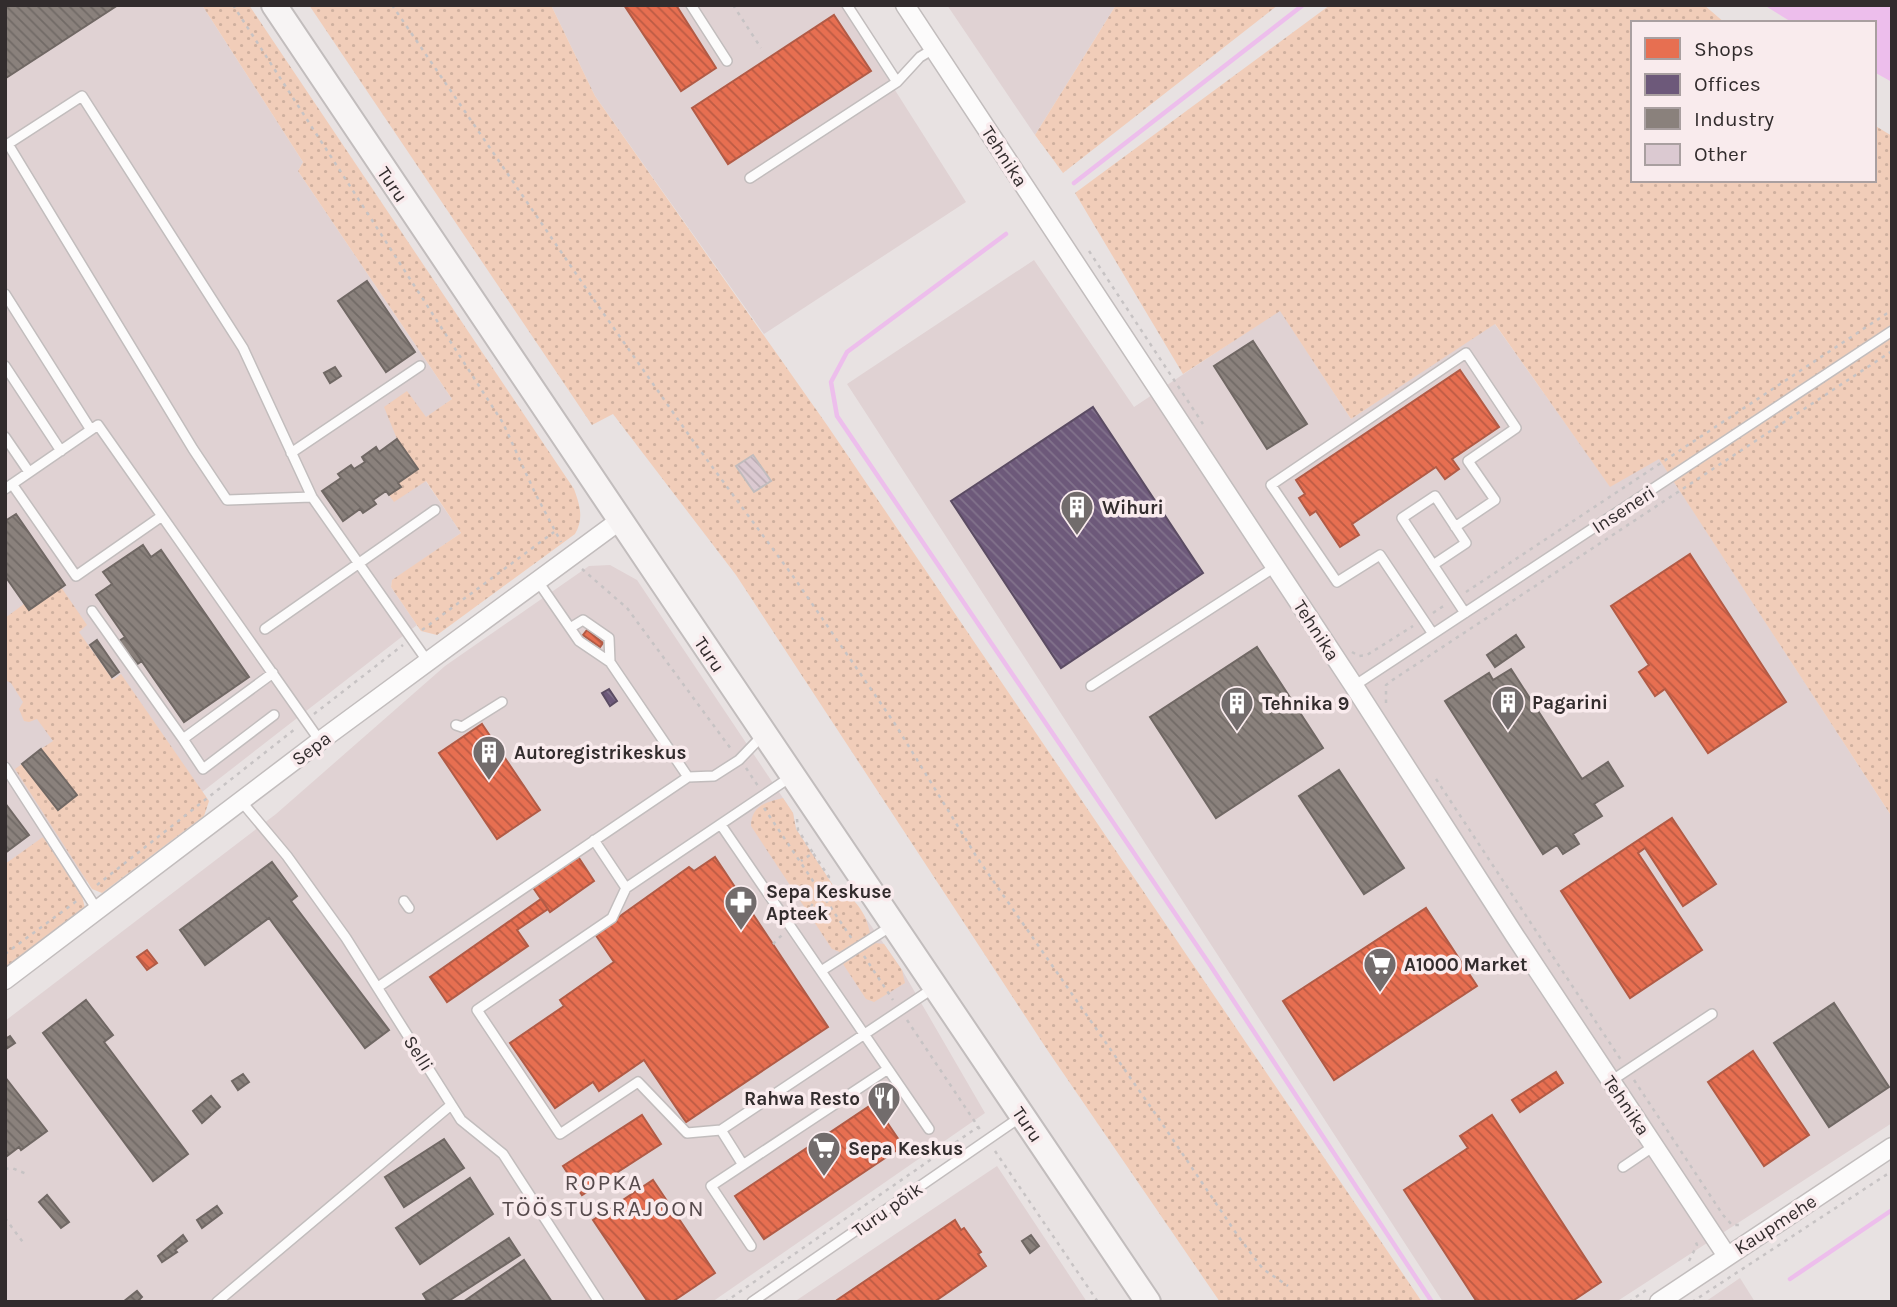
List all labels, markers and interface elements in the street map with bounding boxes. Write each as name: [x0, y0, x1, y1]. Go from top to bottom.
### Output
legend: [1631, 21, 1876, 182]
text: Shops: [1694, 37, 1754, 61]
text: Offices: [1694, 72, 1761, 96]
text: Industry: [1694, 107, 1774, 131]
street label: Tehnika: [977, 122, 1032, 191]
text: Other: [1694, 142, 1747, 166]
street label: Turu: [372, 163, 412, 206]
street label: Inseneri: [1588, 481, 1659, 538]
building icon: Wihuri: [1058, 488, 1096, 537]
place label: Wihuri: [1102, 497, 1164, 519]
street label: Tehnika: [1289, 596, 1344, 665]
street label: Turu: [689, 633, 729, 676]
building icon: Pagarini: [1489, 683, 1527, 732]
building icon: Tehnika 9: [1218, 684, 1256, 733]
place label: Pagarini: [1532, 692, 1608, 714]
place label: Tehnika 9: [1262, 693, 1349, 715]
street label: Sepa: [288, 727, 335, 770]
building icon: Autoregistrikeskus: [470, 733, 508, 782]
place label: Autoregistrikeskus: [514, 742, 687, 764]
place label: Sepa Keskuse Apteek: [766, 881, 891, 925]
pharmacy icon: Sepa Keskuse Apteek: [722, 883, 760, 932]
supermarket icon: A1000 Market: [1361, 945, 1399, 994]
place label: A1000 Market: [1404, 954, 1528, 976]
street label: Selli: [399, 1032, 437, 1075]
street label: Tehnika: [1598, 1071, 1654, 1140]
restaurant icon: Rahwa Resto: [865, 1079, 903, 1128]
place label: Rahwa Resto: [744, 1088, 860, 1110]
street label: Turu: [1007, 1103, 1047, 1146]
supermarket icon: Sepa Keskus: [805, 1129, 843, 1178]
place label: Sepa Keskus: [848, 1138, 963, 1160]
district label: ROPKA TÖÖSTUSRAJOON: [502, 1169, 706, 1222]
street label: Turu põik: [848, 1178, 927, 1242]
street label: Kaupmehe: [1730, 1190, 1821, 1259]

